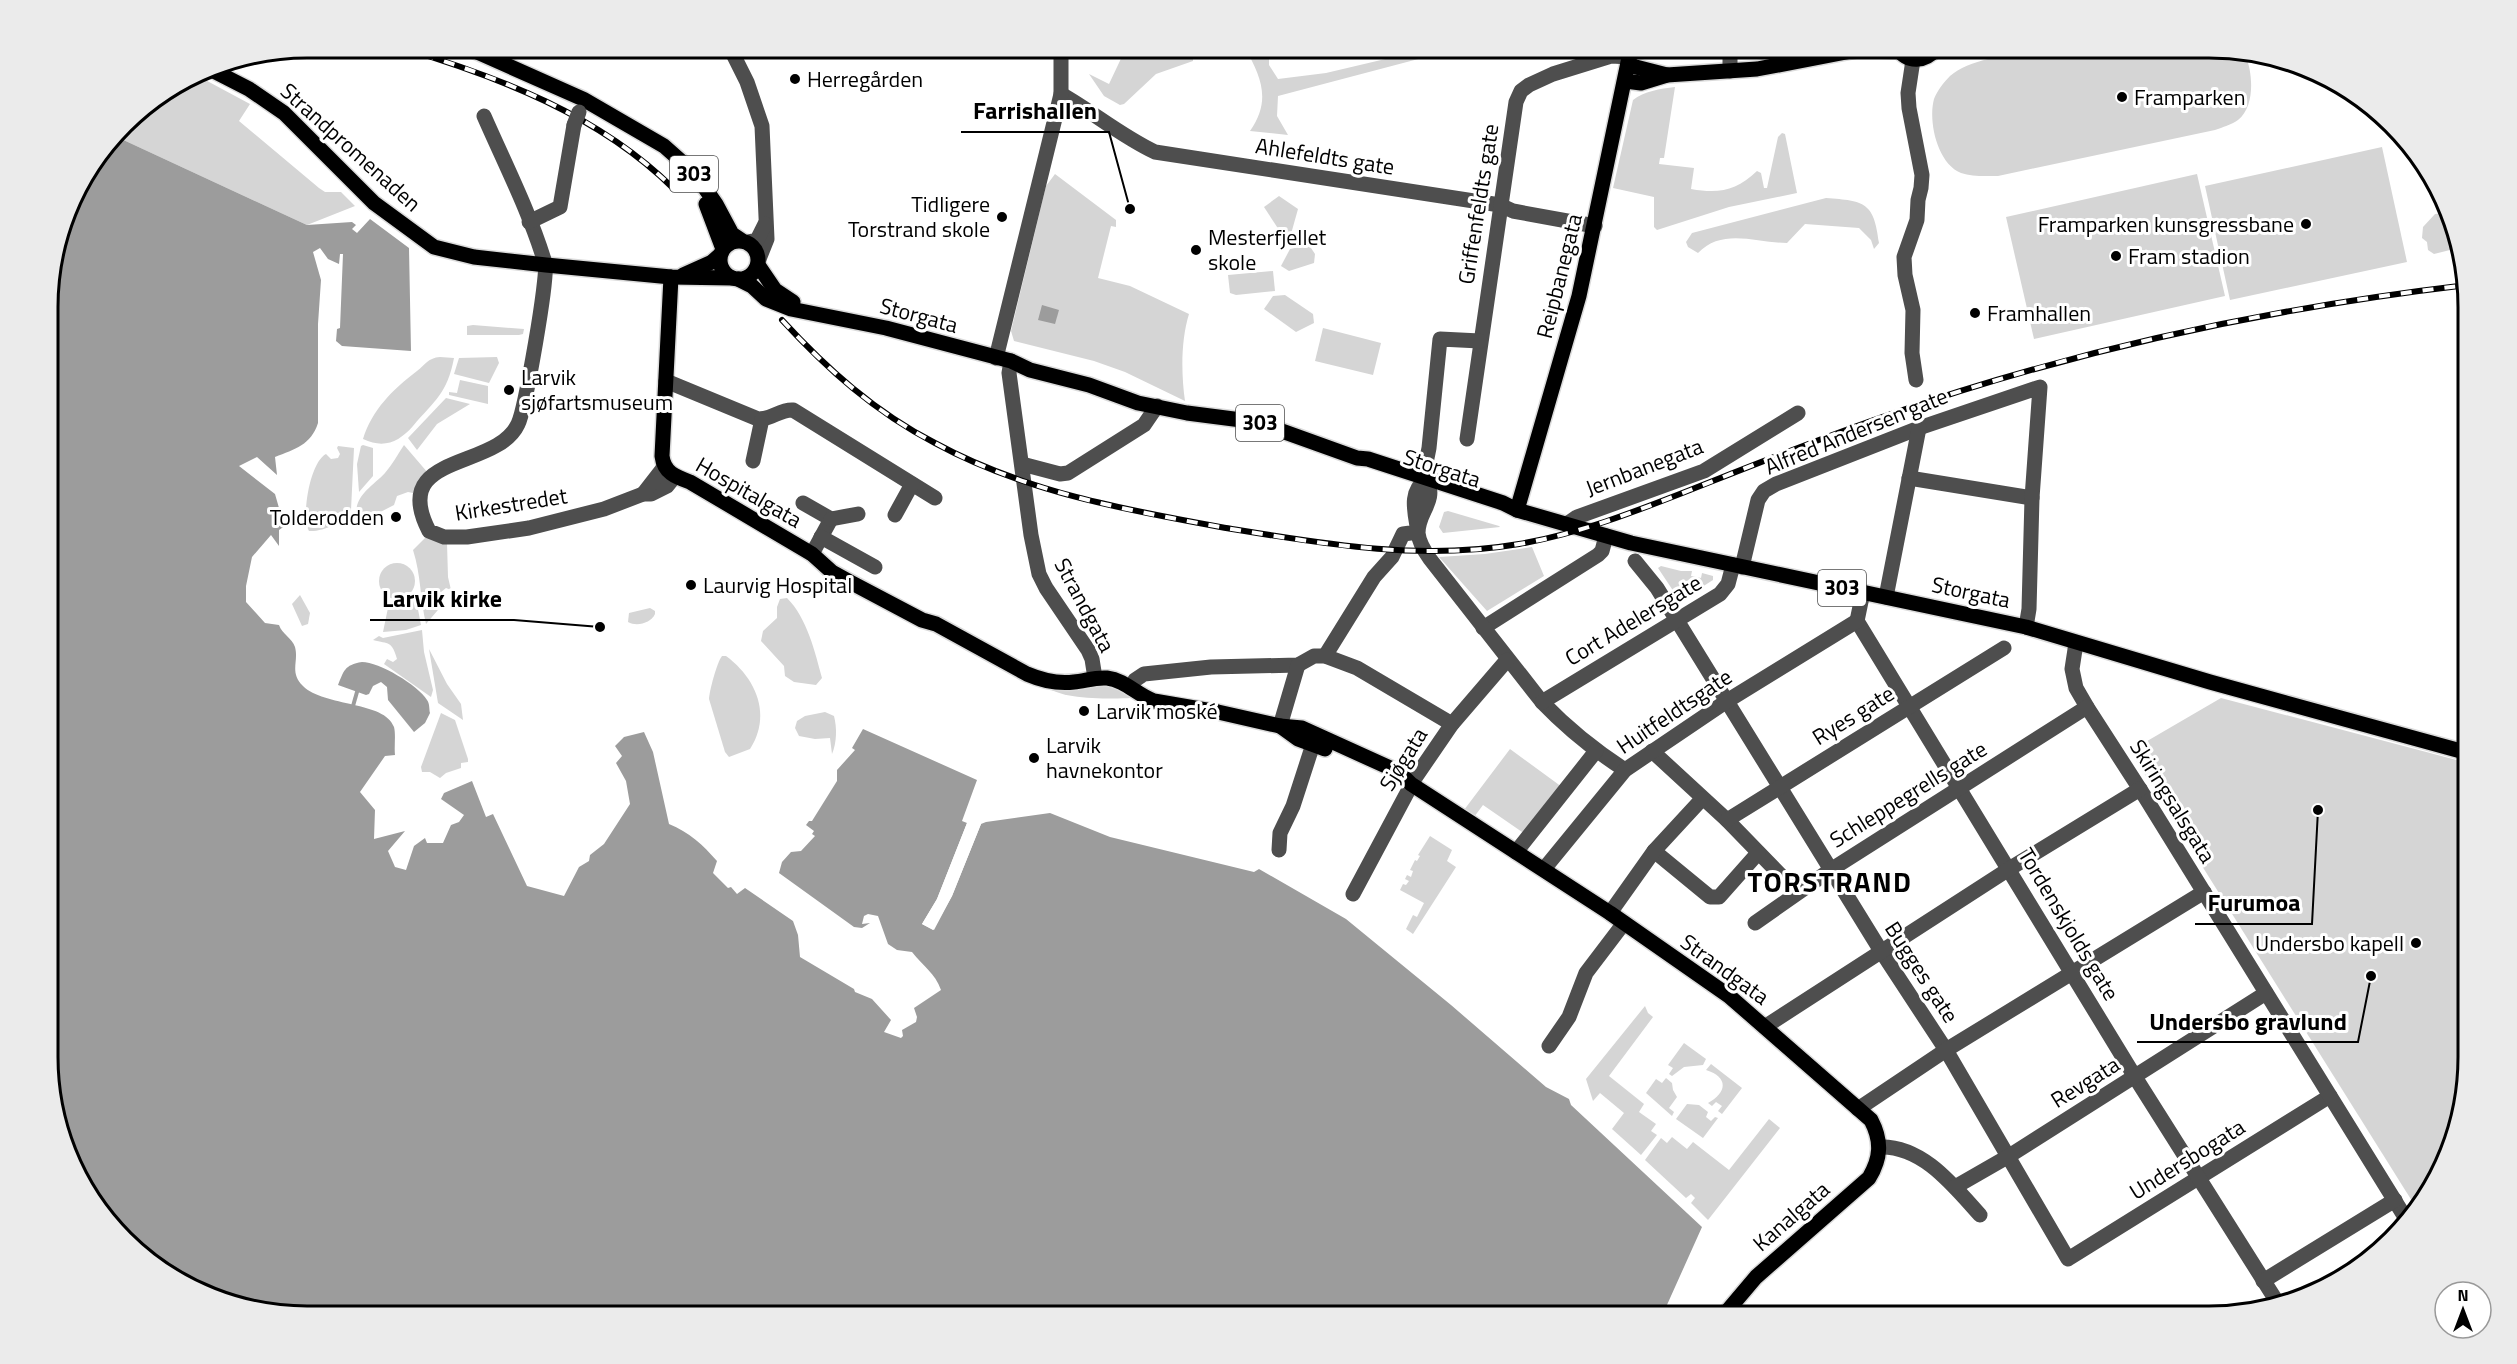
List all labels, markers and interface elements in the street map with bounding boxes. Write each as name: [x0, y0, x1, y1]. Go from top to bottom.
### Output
place label: Herregården: [807, 62, 923, 96]
marker: Herregården: [788, 72, 802, 86]
street label: Strandpromenaden: [273, 74, 429, 220]
place label: Framparken: [2134, 80, 2246, 114]
callout: Farrishallen: [961, 90, 1109, 132]
marker: Framparken: [2115, 90, 2129, 104]
text: Farrishallen: [973, 92, 1097, 128]
street label: Griffenfeldts gate: [1449, 121, 1507, 287]
street label: Ahlefeldts gate: [1253, 128, 1397, 184]
road number: 303: [670, 156, 718, 192]
place label: Tidligere Torstrand skole: [848, 187, 990, 246]
place label: Framparken kunsgressbane: [2038, 207, 2294, 241]
marker: Tidligere Torstrand skole: [995, 210, 1009, 224]
street label: Reipbanegata: [1527, 210, 1591, 342]
marker: Framparken kunsgressbane: [2299, 217, 2313, 231]
place label: Mesterfjellet skole: [1208, 220, 1327, 279]
place label: Fram stadion: [2128, 239, 2250, 273]
marker: Mesterfjellet skole: [1189, 243, 1203, 257]
marker: Fram stadion: [2109, 249, 2123, 263]
street label: Storgata: [876, 288, 962, 342]
place label: Framhallen: [1987, 296, 2091, 330]
marker: Framhallen: [1968, 306, 1982, 320]
place label: Larvik sjøfartsmuseum: [521, 360, 673, 419]
street label: Alfred Andersen gate: [1759, 379, 1953, 483]
marker: Larvik sjøfartsmuseum: [502, 383, 516, 397]
road number: 303: [1236, 405, 1284, 441]
street label: Jernbanegata: [1580, 429, 1708, 505]
street label: Storgata: [1399, 440, 1485, 496]
street label: Hospitalgata: [689, 448, 809, 536]
street label: Kirkestredet: [452, 478, 570, 530]
place label: Tolderodden: [270, 500, 384, 534]
marker: Tolderodden: [389, 510, 403, 524]
street label: Strandgata: [1046, 552, 1124, 658]
street label: Cort Adelersgate: [1558, 566, 1708, 674]
street label: Storgata: [1929, 567, 2013, 617]
place label: Laurvig Hospital: [703, 568, 852, 602]
road number: 303: [1818, 570, 1866, 606]
callout: Larvik kirke: [370, 578, 514, 620]
marker: Laurvig Hospital: [684, 578, 698, 592]
text: Larvik kirke: [382, 580, 502, 616]
street label: Huitfeldtsgate: [1609, 660, 1739, 762]
street label: Ryes gate: [1805, 676, 1901, 754]
place label: Larvik moské: [1096, 694, 1218, 728]
marker: Larvik moské: [1077, 704, 1091, 718]
street label: Sjøgata: [1370, 721, 1436, 797]
place label: Larvik havnekontor: [1046, 728, 1163, 787]
street label: Schleppegrells gate: [1823, 732, 1993, 856]
street label: Skiringsalsgata: [2121, 732, 2225, 870]
marker: Larvik havnekontor: [1027, 751, 1041, 765]
street label: Tordenskjolds gate: [2010, 841, 2128, 1007]
district label: TORSTRAND: [1748, 860, 1912, 903]
callout: Furumoa: [2195, 882, 2312, 924]
text: Furumoa: [2207, 884, 2301, 920]
street label: Bugges gate: [1876, 914, 1968, 1030]
street label: Strandgata: [1674, 925, 1776, 1013]
place label: Undersbo kapell: [2255, 926, 2404, 960]
marker: Undersbo kapell: [2409, 936, 2423, 950]
callout: Undersbo gravlund: [2137, 1000, 2358, 1042]
text: Undersbo gravlund: [2149, 1003, 2347, 1039]
street label: Revgata: [2044, 1048, 2126, 1116]
street label: Undersbogata: [2123, 1110, 2251, 1208]
street label: Kanalgata: [1745, 1173, 1837, 1259]
north arrow: [2433, 1280, 2493, 1340]
text: N: [2457, 1283, 2469, 1307]

